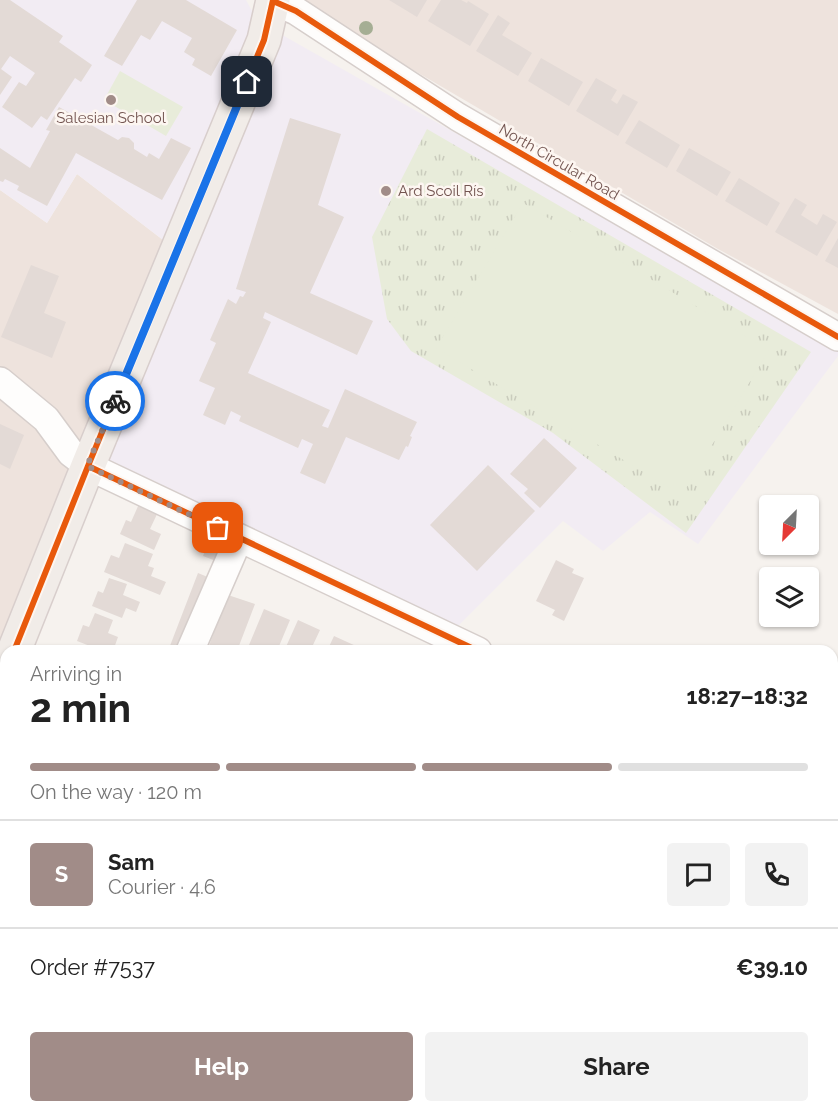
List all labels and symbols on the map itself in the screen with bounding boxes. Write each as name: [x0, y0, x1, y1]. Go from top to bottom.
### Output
pin: [221, 56, 272, 107]
marker: Salesian School: [104, 93, 118, 107]
place label: Salesian School: [56, 109, 167, 127]
street label: North Circular Road: [496, 120, 622, 204]
place label: Ard Scoil Rís: [398, 182, 484, 200]
marker: Ard Scoil Rís: [379, 184, 393, 198]
courier: [85, 371, 145, 431]
north arrow: [759, 495, 819, 555]
pin: [192, 502, 243, 553]

